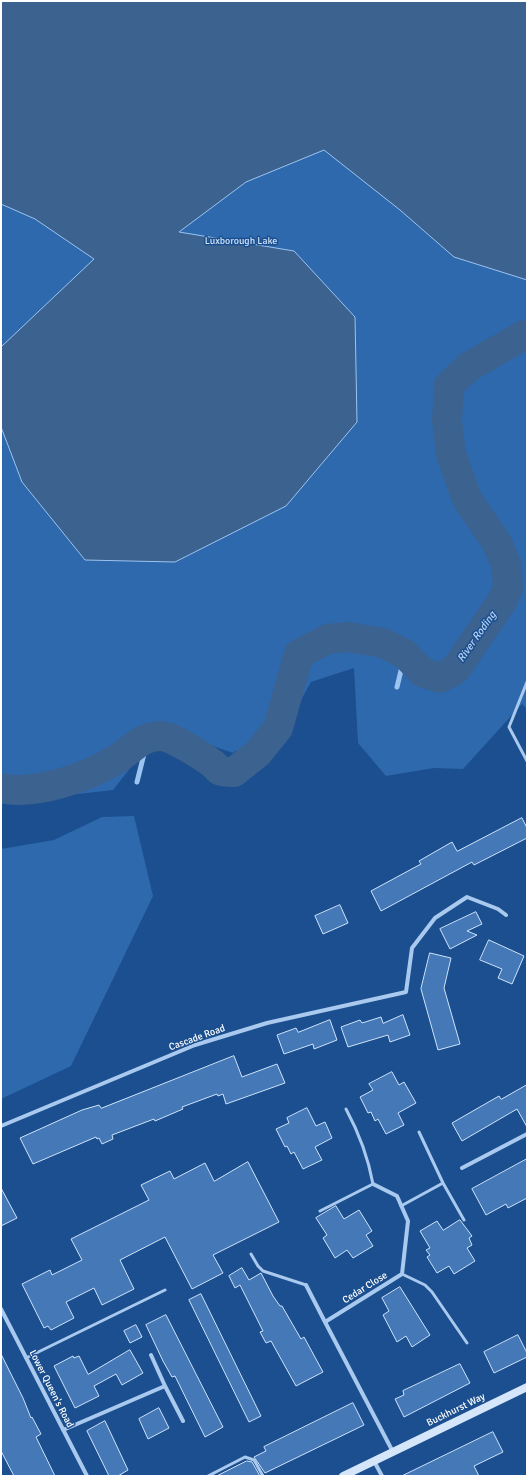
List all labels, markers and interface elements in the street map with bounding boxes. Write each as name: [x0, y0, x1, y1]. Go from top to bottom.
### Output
park label: Luxborough Lake: [205, 235, 277, 247]
water label: River Roding: [455, 609, 499, 665]
street label: Cascade Road: [167, 1022, 227, 1054]
street label: Cedar Close: [340, 1269, 390, 1307]
street label: Lower Queen's Road: [26, 1348, 76, 1430]
street label: Buckhurst Way: [425, 1391, 487, 1429]

